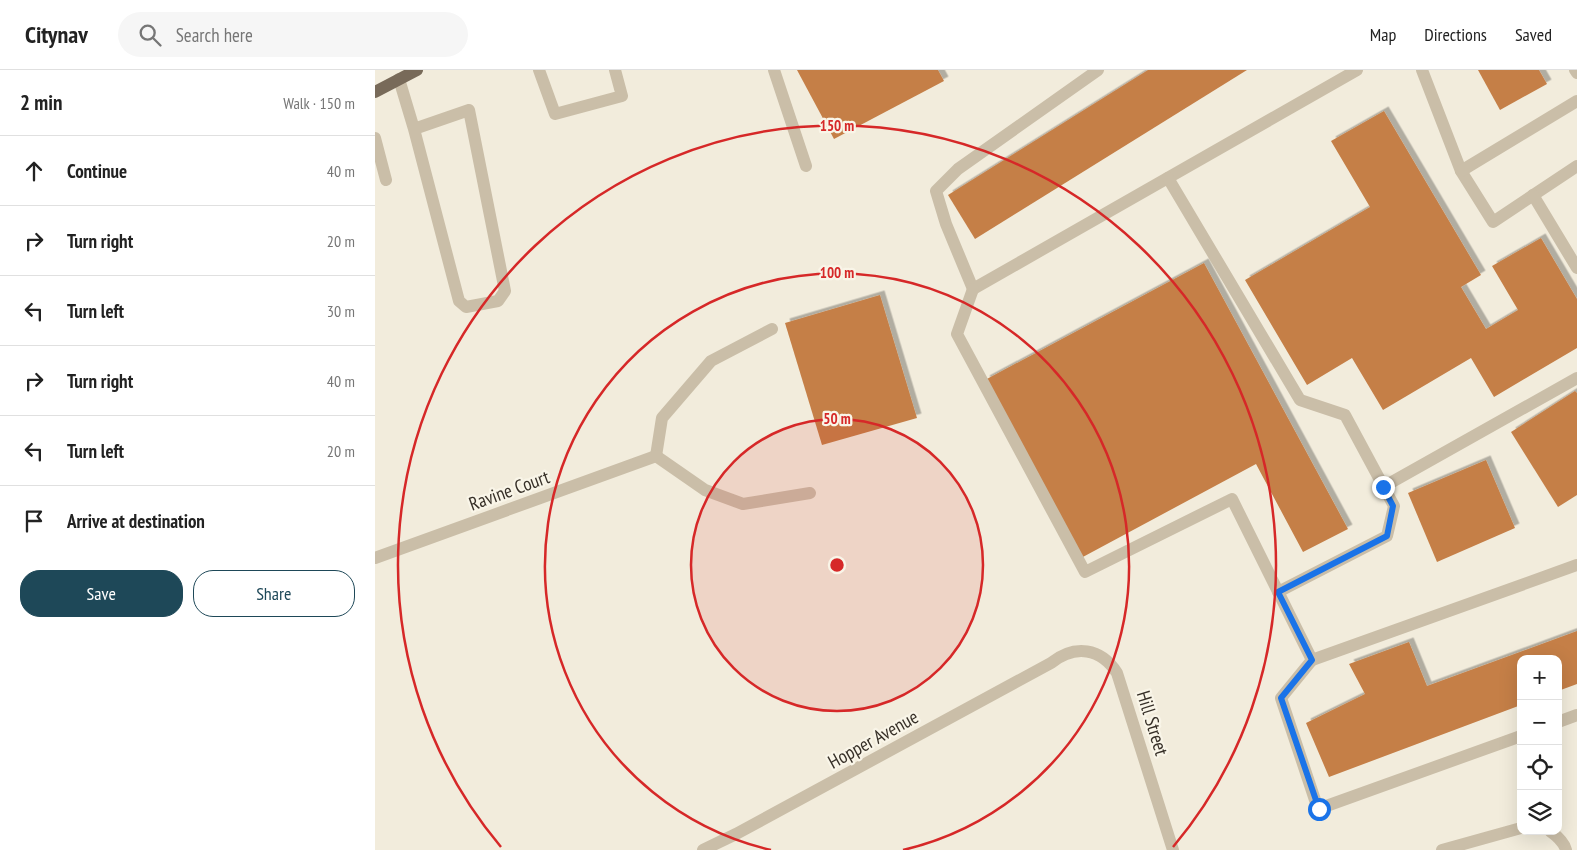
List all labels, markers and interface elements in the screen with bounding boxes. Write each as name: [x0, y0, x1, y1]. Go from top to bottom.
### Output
search box: [118, 12, 468, 57]
text: Citynav: [25, 19, 88, 50]
icon: search: [136, 21, 164, 49]
text: Search here: [176, 23, 253, 47]
text: Map: [1370, 23, 1396, 46]
text: Directions: [1424, 23, 1487, 46]
text: Saved: [1515, 23, 1552, 46]
text: 2 min: [20, 89, 62, 116]
text: Walk · 150 m: [283, 93, 355, 113]
text: 150 m: [820, 116, 854, 135]
icon: ahead: [20, 157, 48, 185]
text: Continue: [67, 159, 127, 183]
text: 40 m: [327, 161, 355, 181]
icon: right: [20, 227, 48, 255]
text: Turn right: [67, 229, 133, 253]
text: 20 m: [327, 231, 355, 251]
text: 100 m: [820, 263, 854, 282]
icon: left: [20, 297, 48, 325]
text: Turn left: [67, 299, 124, 323]
text: 30 m: [327, 301, 355, 321]
icon: right: [20, 367, 48, 395]
text: Turn right: [67, 369, 133, 393]
text: 40 m: [327, 371, 355, 391]
text: 50 m: [823, 409, 851, 428]
icon: left: [20, 437, 48, 465]
text: Turn left: [67, 439, 124, 463]
text: 20 m: [327, 441, 355, 461]
street label: Ravine Court: [465, 464, 553, 516]
route end: [1372, 476, 1395, 499]
icon: arrive: [20, 507, 48, 535]
text: Arrive at destination: [67, 509, 205, 533]
centre of rings: [828, 556, 846, 574]
button: Save: [20, 570, 183, 617]
button: Share: [193, 570, 355, 617]
map controls: [1517, 655, 1562, 835]
button: +: [1517, 655, 1562, 700]
street label: Hill Street: [1132, 688, 1174, 759]
button: −: [1517, 700, 1562, 745]
street label: Hopper Avenue: [824, 704, 922, 774]
button: locate: [1517, 745, 1562, 790]
button: layers: [1517, 790, 1562, 835]
route start: [1308, 798, 1331, 821]

